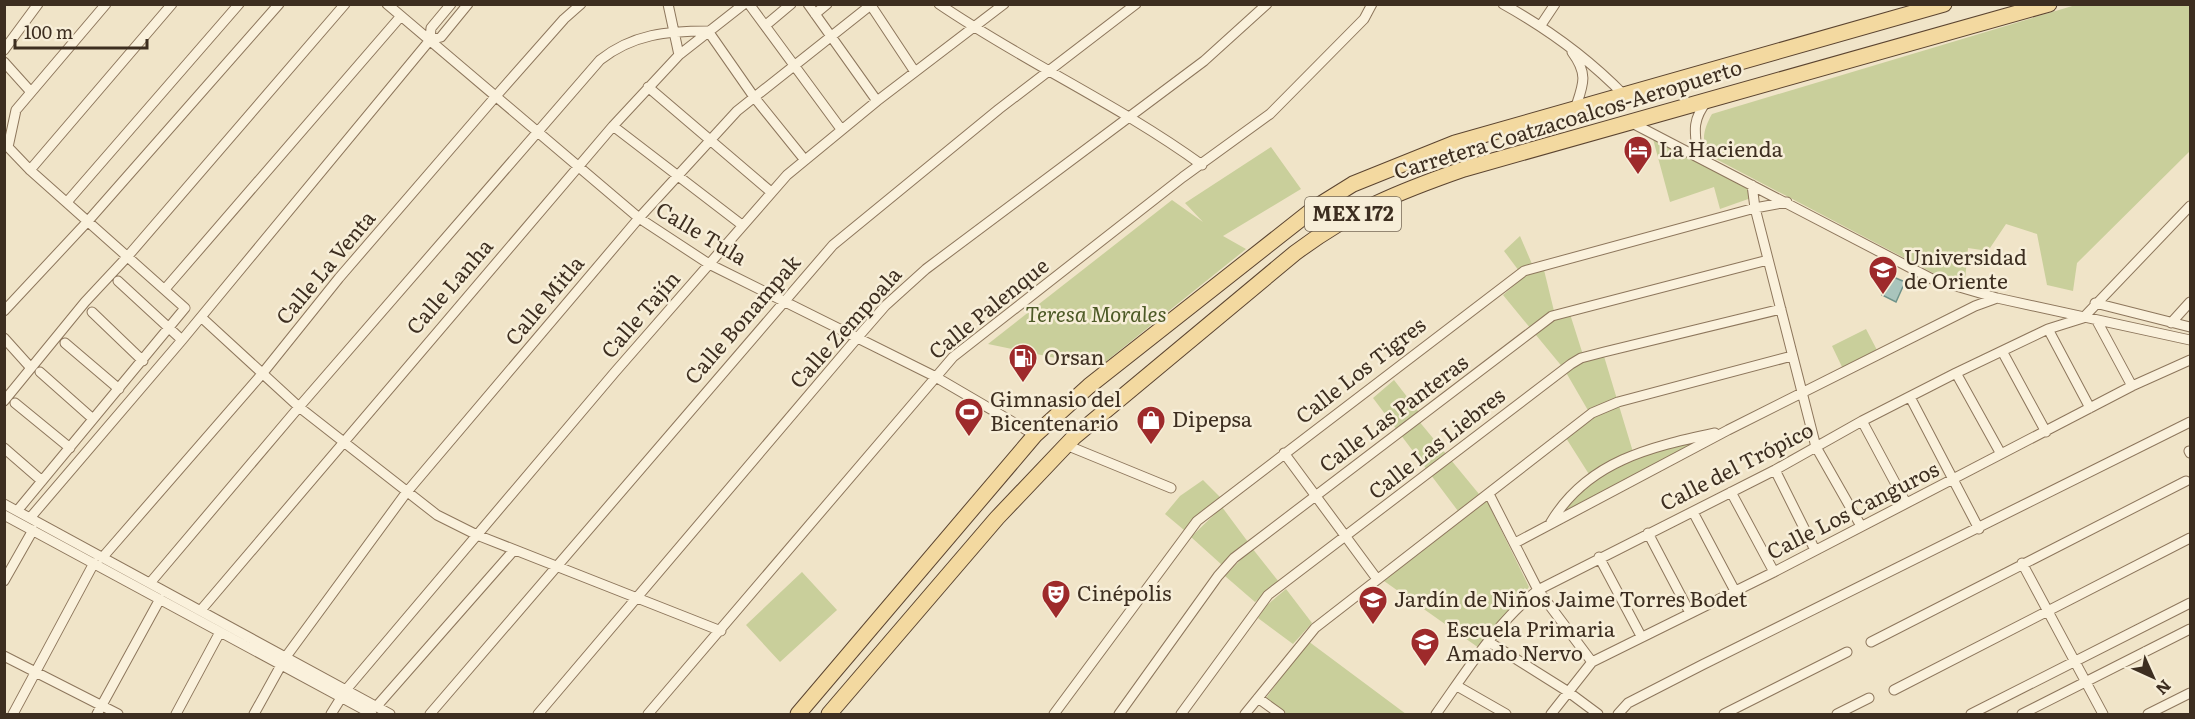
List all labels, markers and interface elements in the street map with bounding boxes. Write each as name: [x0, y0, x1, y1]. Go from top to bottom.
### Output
scale bar: [15, 12, 147, 50]
text: 100 m: [24, 18, 73, 45]
street label: Carretera Coatzacoalcos-Aeropuerto: [1389, 50, 1745, 185]
place label: La Hacienda: [1659, 132, 1783, 163]
hotel icon: La Hacienda: [1622, 134, 1654, 176]
street label: Calle Tula: [651, 192, 754, 272]
road number: MEX 172: [1305, 197, 1401, 231]
street label: Calle La Venta: [267, 202, 382, 330]
street label: Calle Lanha: [398, 230, 499, 340]
place label: Universidad de Oriente: [1904, 240, 2027, 295]
street label: Calle Mitla: [496, 247, 590, 351]
street label: Calle Bonampak: [676, 247, 806, 390]
street label: Calle Palenque: [921, 249, 1054, 365]
school or university icon: Universidad de Oriente: [1867, 254, 1899, 296]
street label: Calle Zempoala: [781, 258, 908, 394]
street label: Calle Tajín: [592, 263, 686, 364]
park label: Teresa Morales: [1026, 297, 1166, 328]
street label: Calle Los Tigres: [1288, 308, 1431, 430]
place label: Orsan: [1044, 340, 1104, 371]
fuel station icon: Orsan: [1007, 342, 1039, 384]
street label: Calle Las Panteras: [1311, 346, 1474, 478]
street label: Calle Las Liebres: [1361, 379, 1510, 505]
place label: Gimnasio del Bicentenario: [990, 382, 1121, 437]
sports icon: Gimnasio del Bicentenario: [953, 396, 985, 438]
place label: Dipepsa: [1172, 402, 1253, 433]
shop icon: Dipepsa: [1135, 404, 1167, 446]
street label: Calle del Trópico: [1654, 413, 1818, 517]
street label: Calle Los Canguros: [1760, 452, 1943, 566]
place label: Cinépolis: [1077, 576, 1172, 607]
theatre icon: Cinépolis: [1040, 578, 1072, 620]
place label: Jardín de Niños Jaime Torres Bodet: [1394, 582, 1748, 613]
school or university icon: Jardín de Niños Jaime Torres Bodet: [1357, 584, 1389, 626]
place label: Escuela Primaria Amado Nervo: [1446, 612, 1616, 667]
school or university icon: Escuela Primaria Amado Nervo: [1409, 626, 1441, 668]
north arrow: [2123, 647, 2183, 707]
text: N: [2151, 675, 2178, 702]

